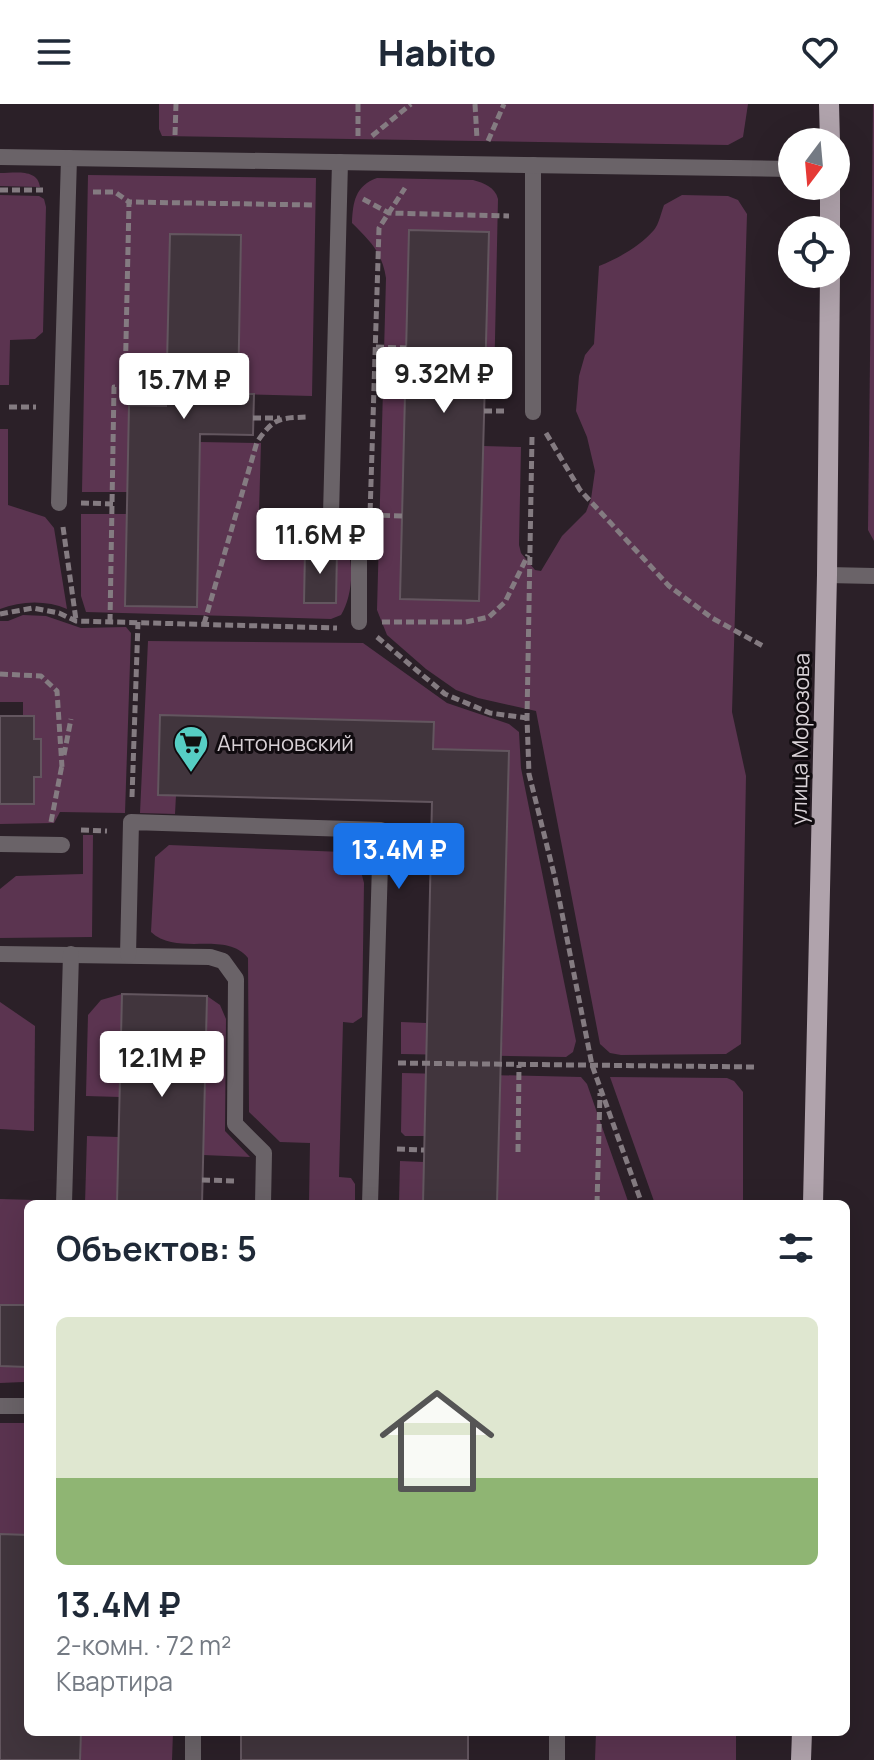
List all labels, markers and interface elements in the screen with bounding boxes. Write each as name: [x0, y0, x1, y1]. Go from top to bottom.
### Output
text: Habito: [378, 28, 496, 77]
icon: menu: [32, 30, 76, 74]
icon: heart: [798, 30, 842, 74]
north arrow: [778, 128, 850, 200]
map controls: [778, 128, 850, 288]
button: locate: [778, 216, 850, 288]
pin: 9.32M ₽: [370, 347, 518, 415]
pin: 15.7M ₽: [110, 353, 258, 421]
text: 9.32M ₽: [394, 355, 494, 391]
text: 15.7M ₽: [137, 361, 231, 397]
pin: 11.6M ₽: [246, 508, 394, 576]
text: 11.6M ₽: [274, 516, 366, 552]
street label: улица Морозова: [784, 653, 816, 825]
supermarket icon: Антоновский: [172, 724, 210, 774]
place label: Антоновский: [217, 728, 354, 758]
pin: 13.4M ₽: [325, 823, 473, 891]
text: 13.4M ₽: [351, 831, 447, 867]
pin: 12.1M ₽: [88, 1031, 236, 1099]
text: 12.1M ₽: [118, 1039, 206, 1075]
text: Объектов: 5: [56, 1225, 257, 1271]
icon: filters: [774, 1226, 818, 1270]
icon: home: [365, 1369, 509, 1513]
text: 13.4M ₽: [56, 1581, 181, 1627]
text: 2-комн. · 72 m²: [56, 1627, 232, 1663]
text: Квартира: [56, 1663, 173, 1699]

